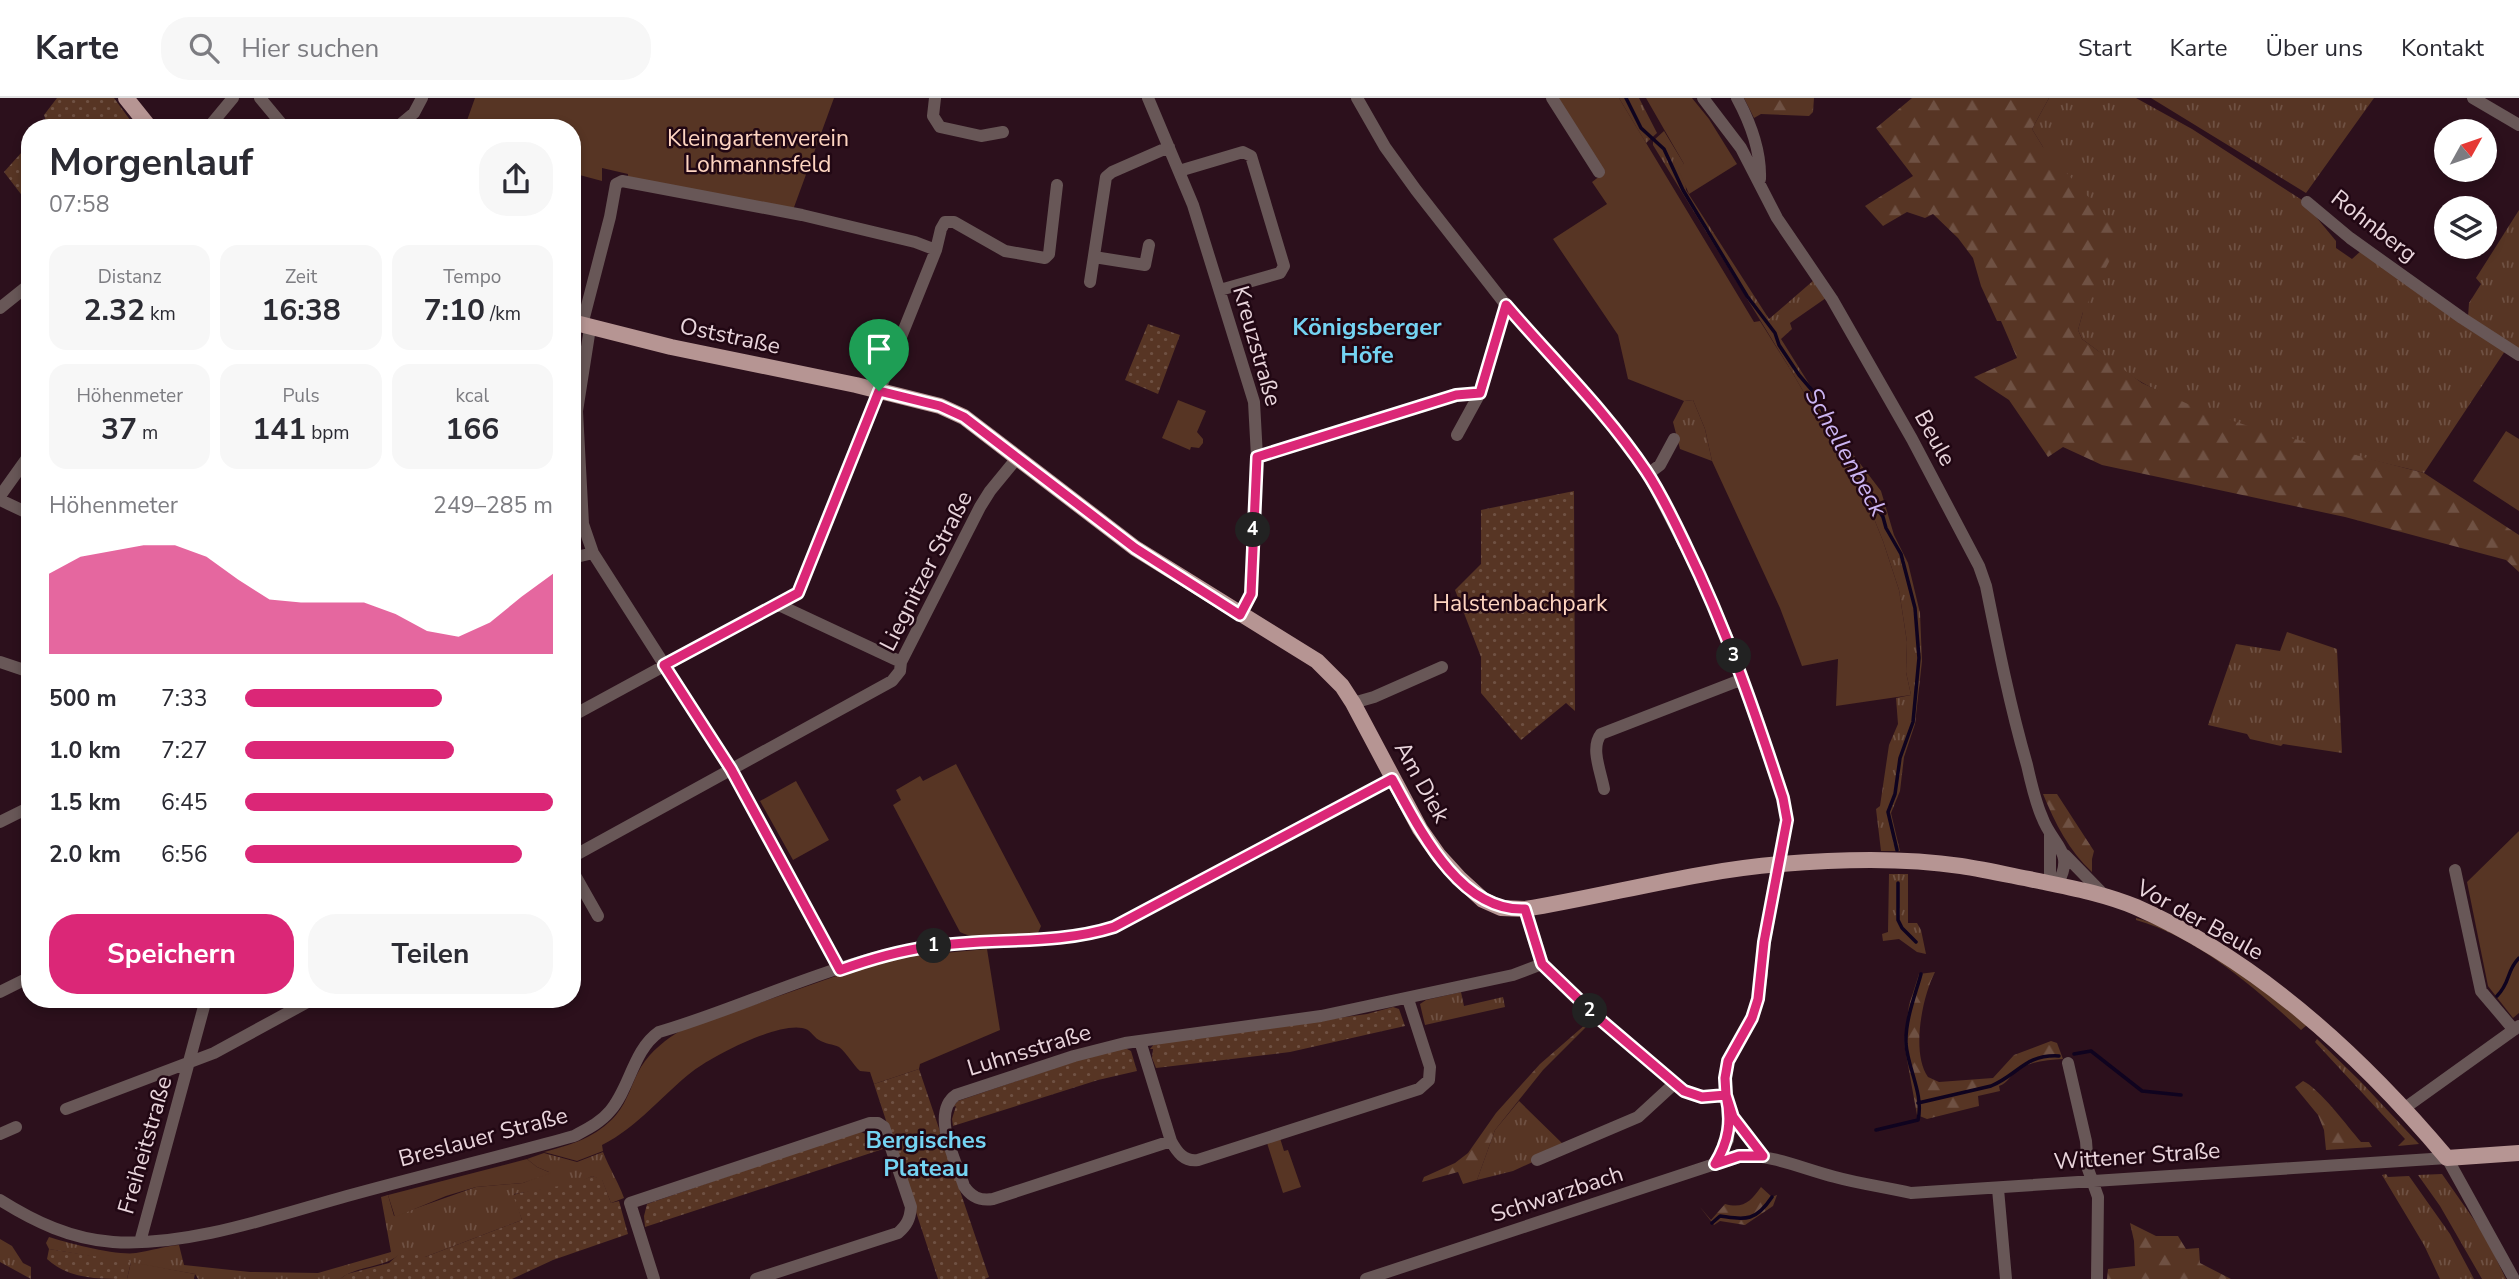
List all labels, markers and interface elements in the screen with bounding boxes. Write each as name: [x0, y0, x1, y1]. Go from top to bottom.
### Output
search box: [161, 17, 651, 80]
text: Karte: [35, 26, 119, 71]
icon: search: [185, 29, 223, 67]
text: Hier suchen: [241, 31, 379, 66]
text: Start: [2078, 32, 2131, 64]
text: Karte: [2169, 32, 2227, 64]
text: Über uns: [2265, 32, 2363, 64]
text: Kontakt: [2401, 32, 2484, 64]
north arrow: [2434, 119, 2497, 182]
map controls: [2434, 119, 2497, 259]
park label: Kleingartenverein Lohmannsfeld: [667, 123, 849, 180]
text: Morgenlauf: [49, 137, 253, 188]
button: share: [479, 142, 553, 216]
street label: Rohnberg: [2325, 183, 2423, 269]
text: 07:58: [49, 189, 109, 220]
button: layers: [2434, 196, 2497, 259]
text: Distanz: [98, 264, 162, 290]
text: Zeit: [285, 264, 317, 290]
text: Tempo: [443, 264, 501, 290]
street label: Kreuzstraße: [1225, 282, 1289, 410]
text: 2.32: [84, 290, 145, 331]
text: 16:38: [261, 290, 341, 331]
text: 7:10: [424, 290, 485, 331]
text: km: [145, 301, 176, 327]
text: /km: [485, 301, 521, 327]
street label: Oststraße: [677, 310, 783, 362]
district label: Königsberger Höfe: [1292, 311, 1442, 371]
pin: [849, 319, 909, 391]
icon: arrive: [860, 330, 898, 368]
water label: Schellenbeck: [1797, 382, 1895, 523]
text: Höhenmeter: [76, 383, 183, 409]
text: Puls: [282, 383, 320, 409]
text: kcal: [455, 383, 489, 409]
street label: Beule: [1907, 404, 1963, 472]
text: 37: [101, 409, 137, 450]
text: 141: [252, 409, 306, 450]
text: 166: [445, 409, 499, 450]
text: m: [137, 420, 158, 446]
text: bpm: [306, 420, 350, 446]
street label: Liegnitzer Straße: [872, 486, 980, 656]
text: Höhenmeter: [49, 490, 178, 521]
text: 249–285 m: [433, 490, 553, 521]
pin: 4: [1236, 512, 1270, 548]
text: 4: [1247, 516, 1258, 542]
park label: Halstenbachpark: [1432, 588, 1608, 619]
pin: 3: [1716, 638, 1752, 674]
text: 3: [1728, 642, 1739, 668]
text: 500 m: [49, 683, 117, 714]
text: 7:33: [161, 683, 208, 714]
text: 1.0 km: [49, 735, 121, 766]
text: 7:27: [161, 735, 208, 766]
street label: Am Diek: [1387, 736, 1457, 829]
text: 1.5 km: [49, 787, 121, 818]
text: 6:45: [161, 787, 208, 818]
text: 2.0 km: [49, 839, 121, 870]
text: 6:56: [161, 839, 208, 870]
street label: Vor der Beule: [2130, 872, 2269, 968]
button: Speichern: [49, 914, 294, 994]
button: Teilen: [308, 914, 553, 994]
pin: 1: [916, 928, 951, 964]
text: 1: [928, 932, 939, 958]
pin: 2: [1572, 993, 1608, 1028]
text: 2: [1584, 997, 1595, 1023]
street label: Luhnsstraße: [963, 1016, 1095, 1084]
street label: Freiheitstraße: [110, 1072, 180, 1218]
street label: Breslauer Straße: [395, 1100, 571, 1174]
district label: Bergisches Plateau: [865, 1124, 987, 1184]
street label: Wittener Straße: [2053, 1135, 2221, 1177]
street label: Schwarzbach: [1487, 1158, 1627, 1230]

